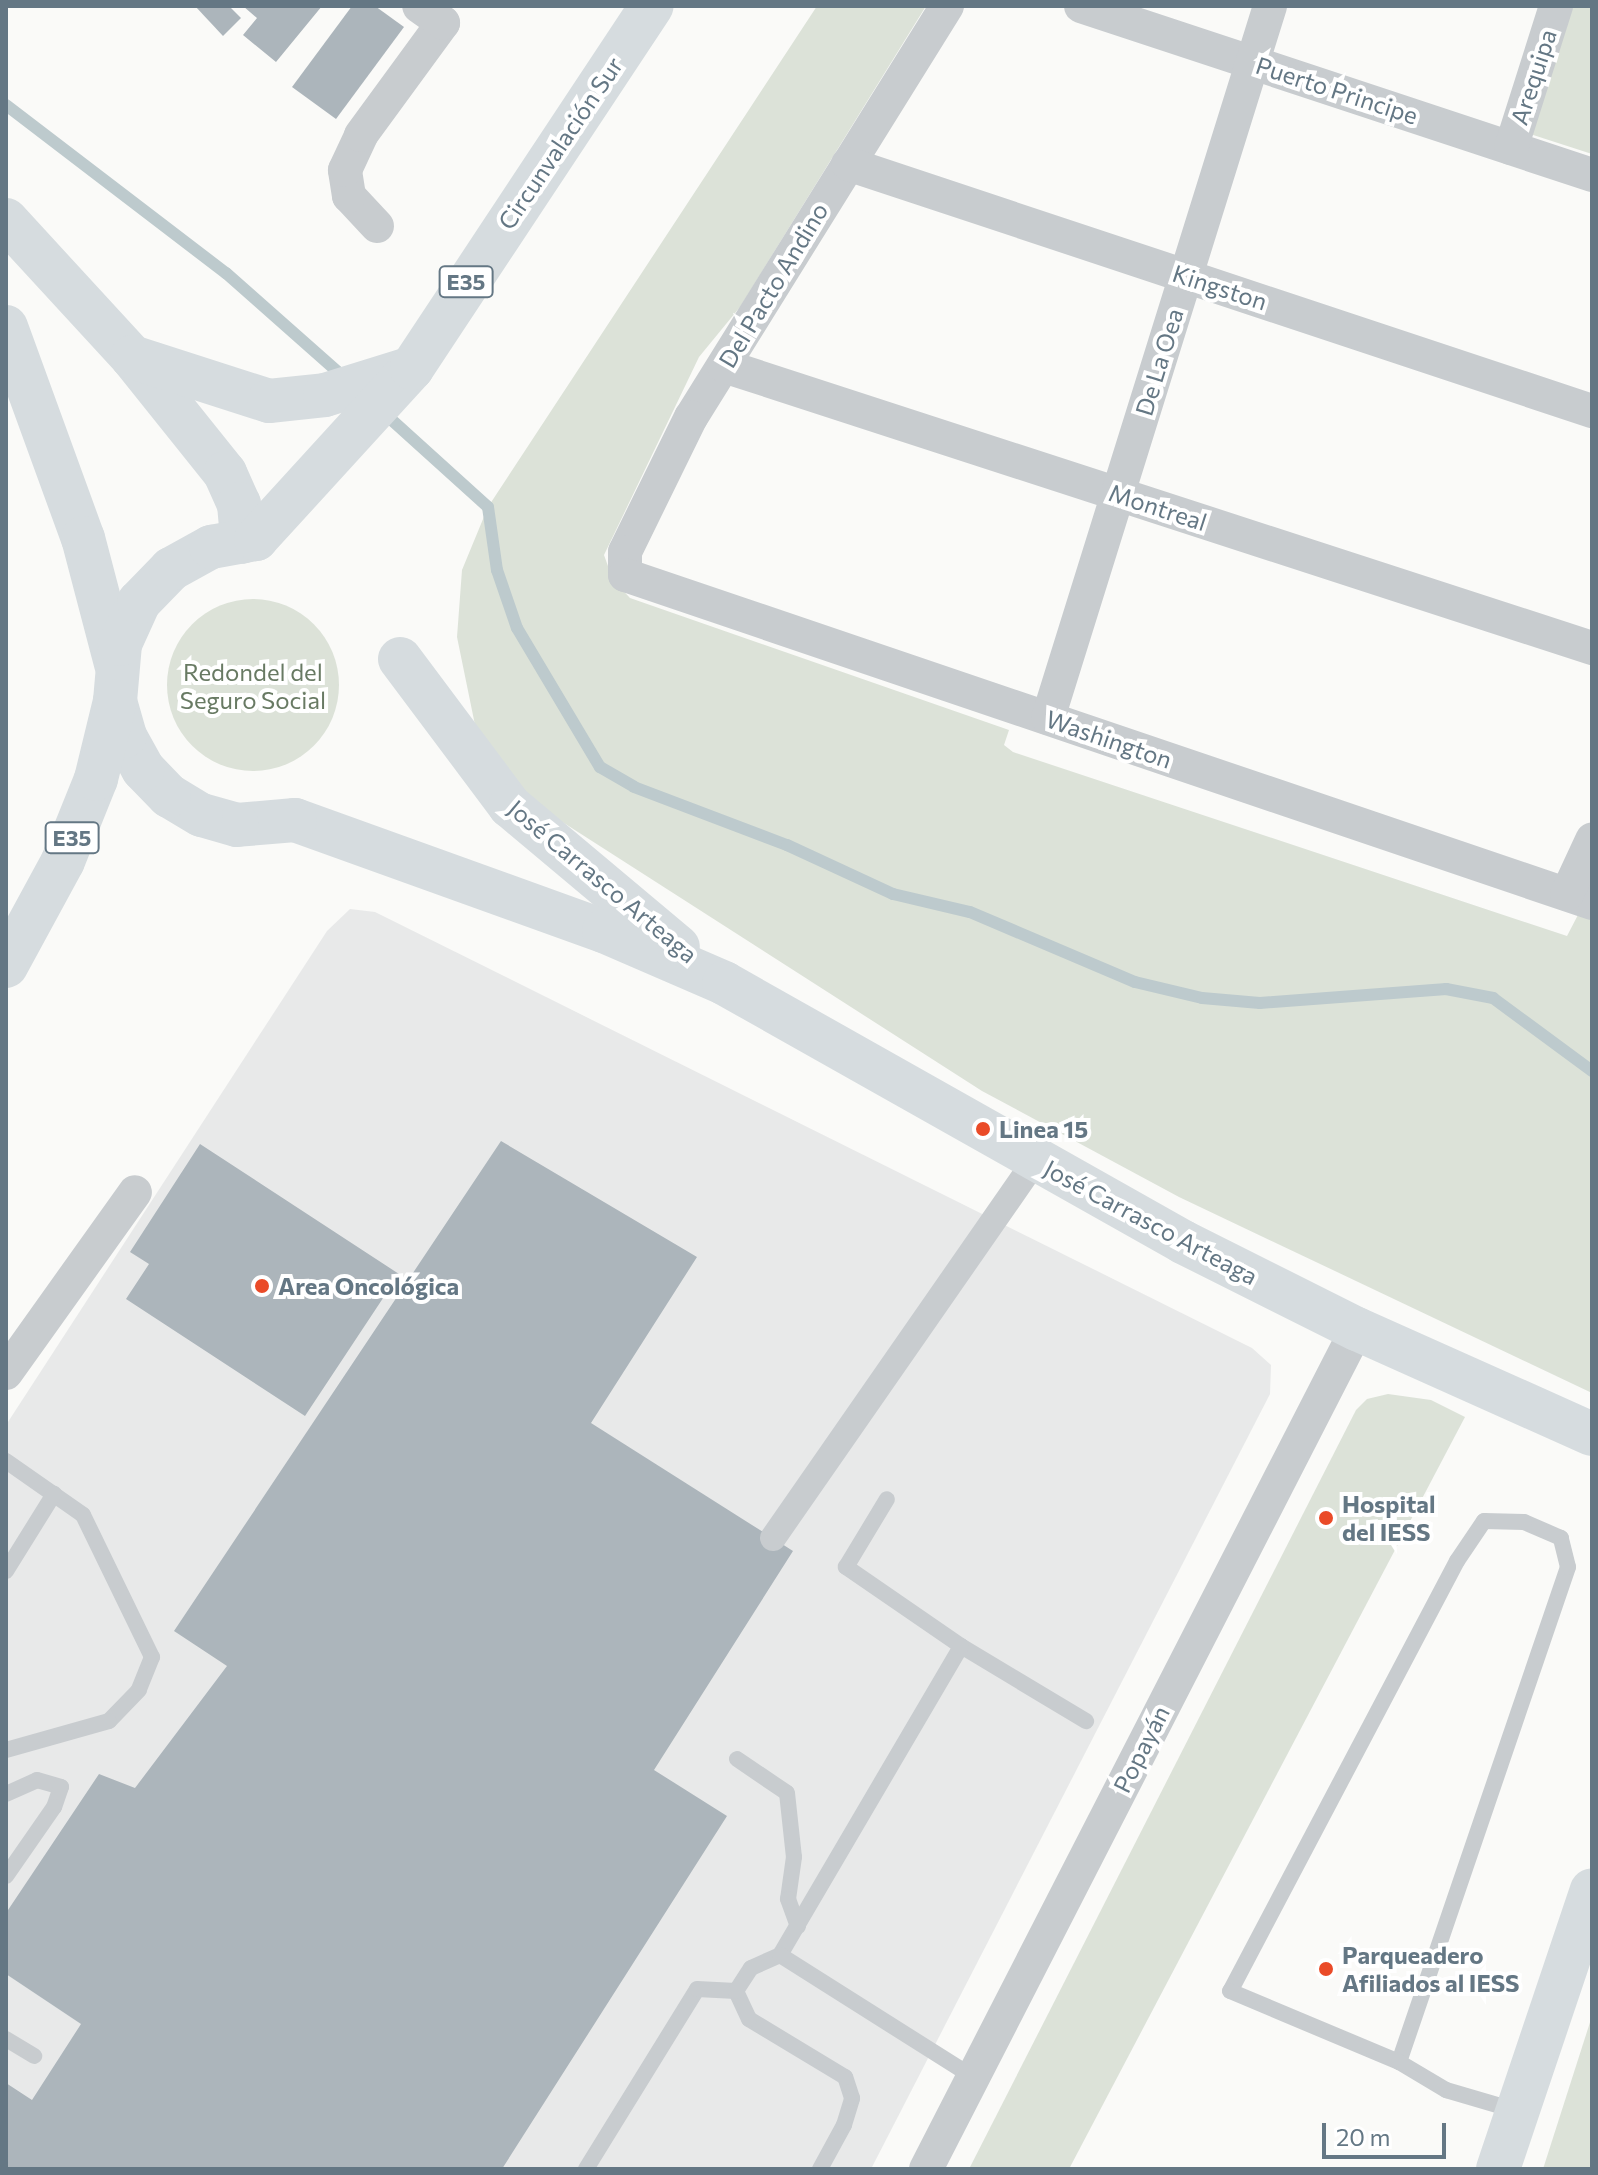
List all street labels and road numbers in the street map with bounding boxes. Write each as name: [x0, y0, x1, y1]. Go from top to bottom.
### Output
street label: Arequipa: [1504, 26, 1562, 128]
street label: Puerto Principe: [1252, 50, 1422, 130]
street label: Circunvalación Sur: [492, 51, 628, 235]
street label: Del Pacto Andino: [712, 197, 834, 373]
street label: Kingston: [1169, 258, 1271, 316]
road number: E35: [438, 264, 494, 300]
street label: De La Oea: [1129, 305, 1189, 419]
street label: Montreal: [1105, 478, 1211, 536]
street label: Washington: [1042, 704, 1176, 774]
street label: José Carrasco Arteaga: [503, 794, 703, 968]
road number: E35: [44, 820, 100, 856]
street label: José Carrasco Arteaga: [1039, 1153, 1263, 1291]
street label: Popayán: [1107, 1701, 1175, 1797]

